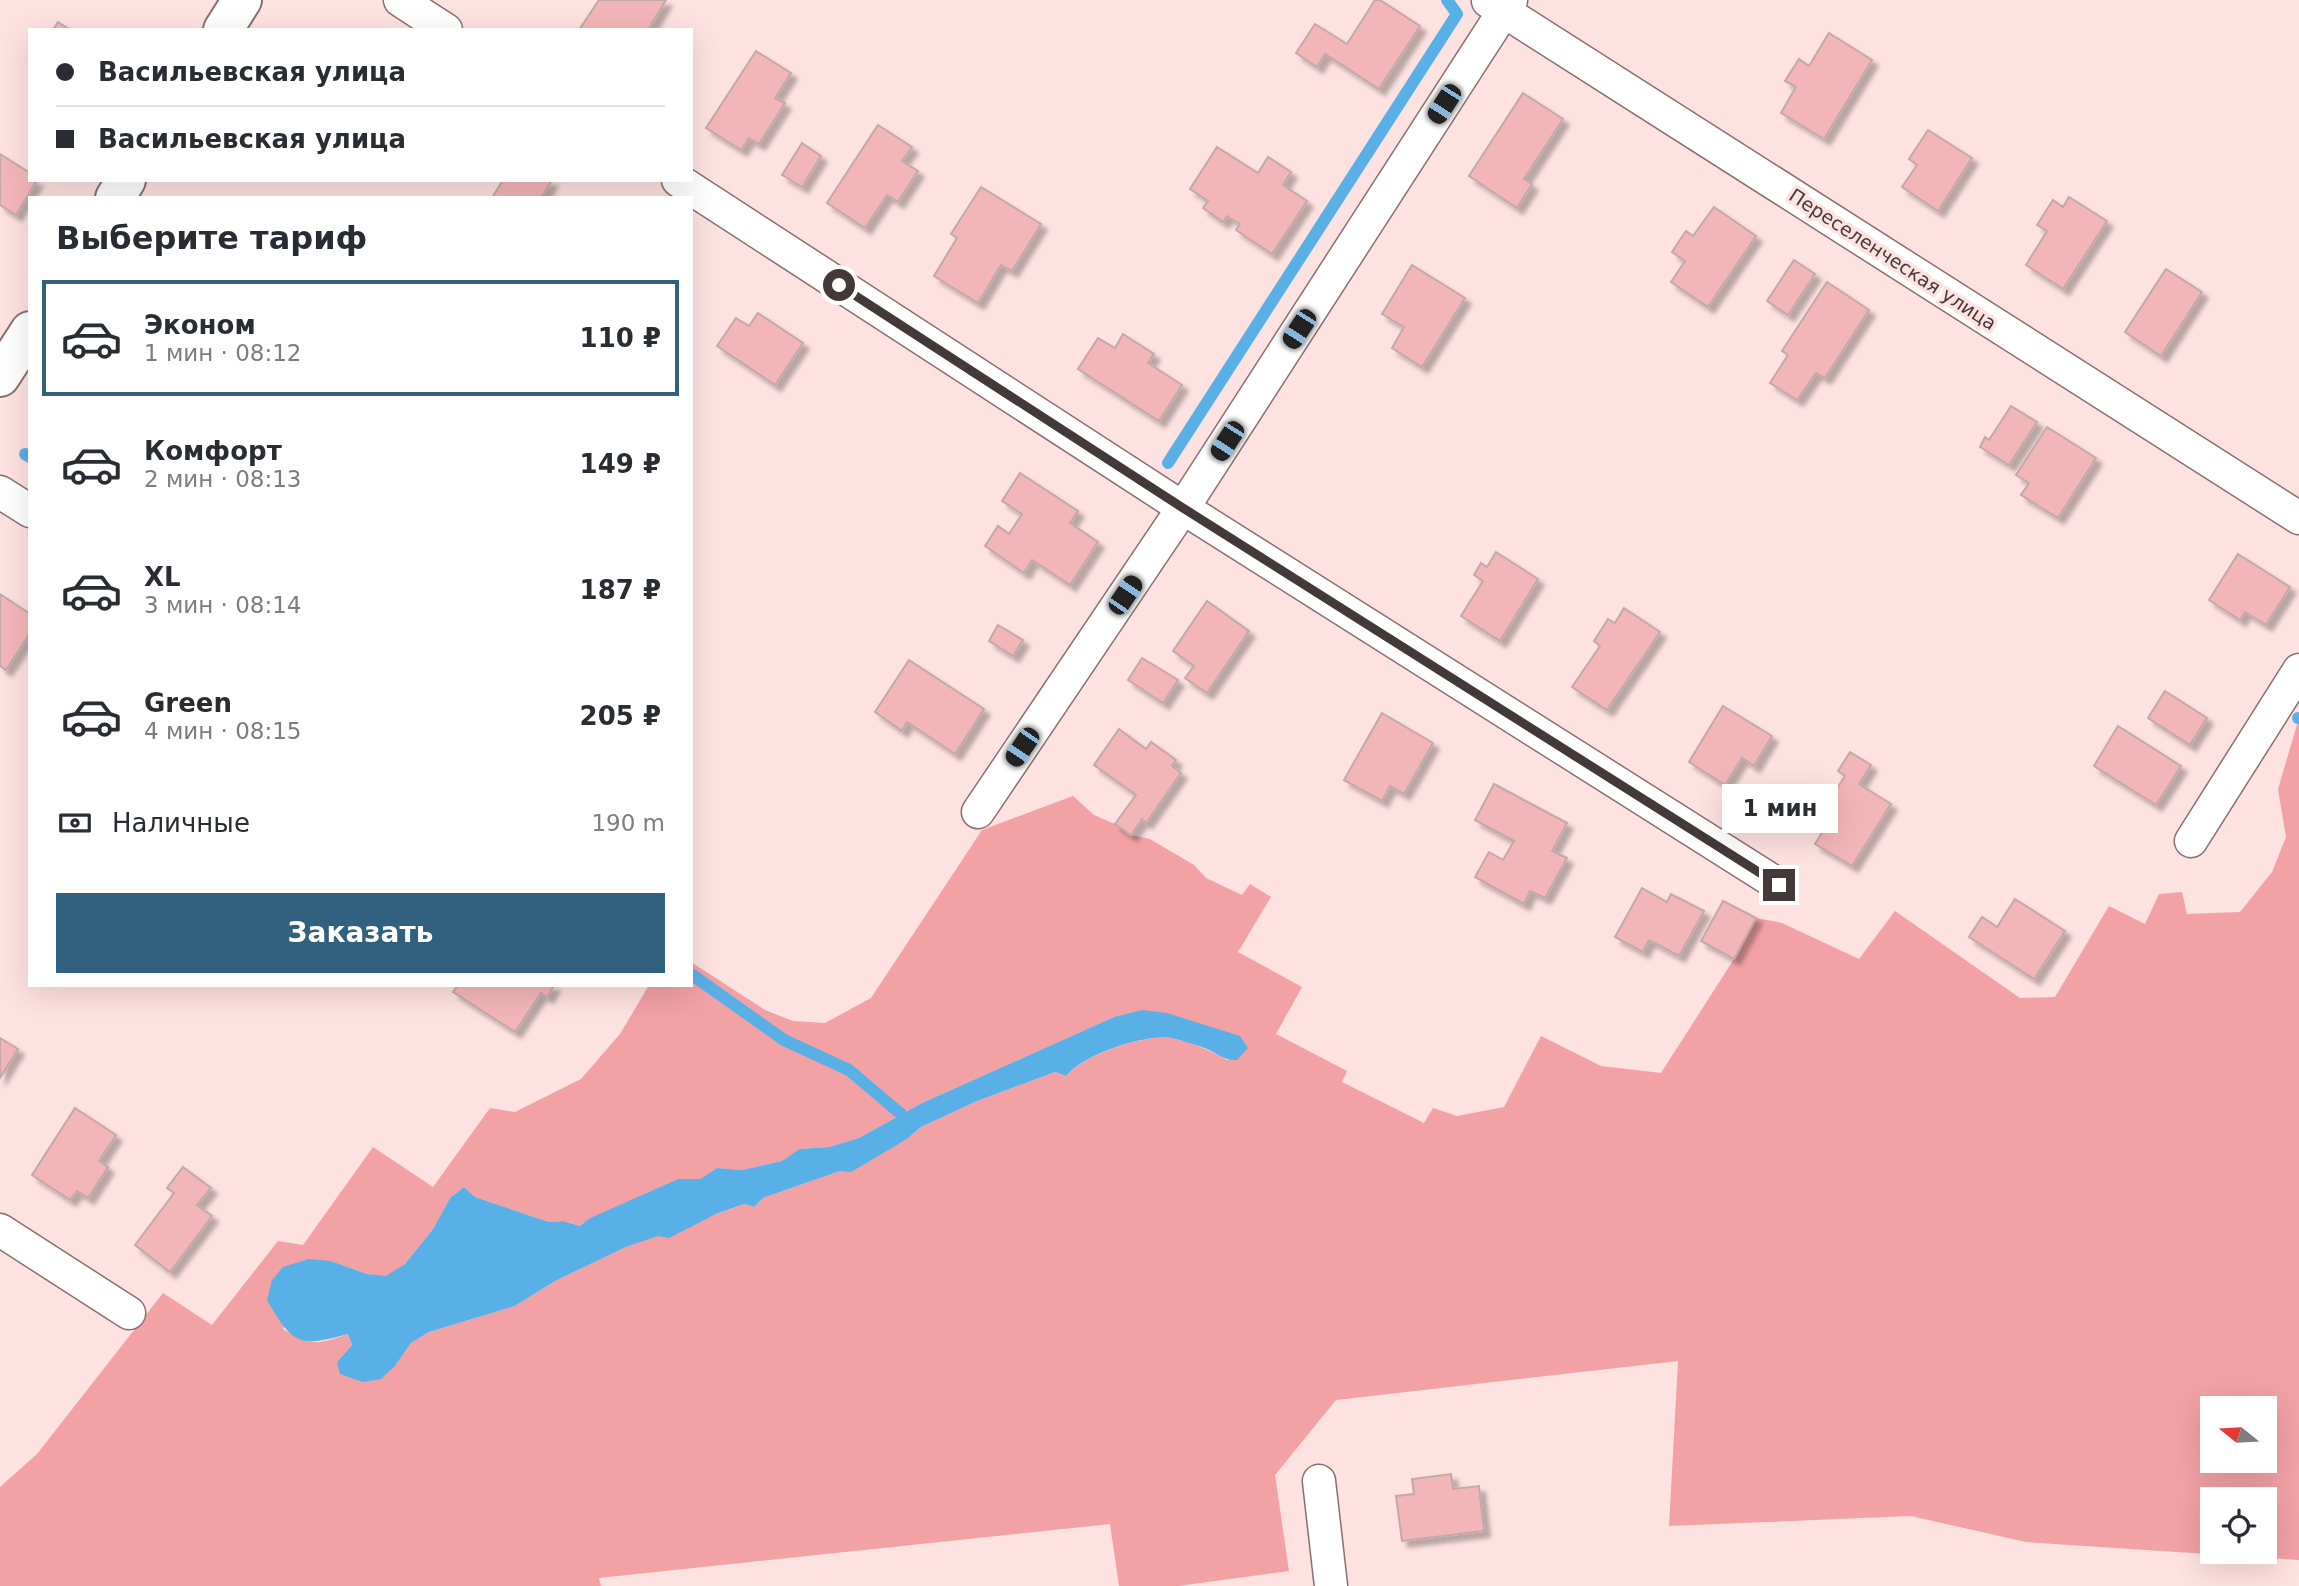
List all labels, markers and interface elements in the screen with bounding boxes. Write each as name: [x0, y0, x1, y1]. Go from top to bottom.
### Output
text: Васильевская улица: [98, 57, 406, 87]
car: [1424, 81, 1465, 127]
text: Васильевская улица: [98, 124, 406, 154]
street label: Переселенческая улица: [1785, 184, 2001, 334]
text: Выберите тариф: [56, 219, 367, 257]
route start: [823, 269, 855, 301]
car: [1279, 306, 1320, 352]
icon: car: [60, 307, 123, 370]
text: Эконом: [144, 310, 256, 340]
text: 110 ₽: [580, 323, 661, 353]
text: 1 мин · 08:12: [144, 340, 302, 366]
car: [1207, 418, 1248, 464]
icon: car: [60, 433, 123, 496]
text: Комфорт: [144, 436, 282, 466]
text: 149 ₽: [580, 449, 661, 479]
text: 2 мин · 08:13: [144, 466, 302, 492]
icon: car: [60, 559, 123, 622]
text: XL: [144, 562, 181, 592]
car: [1105, 572, 1146, 618]
text: 187 ₽: [580, 575, 661, 605]
text: 3 мин · 08:14: [144, 592, 302, 618]
icon: car: [60, 685, 123, 748]
text: Green: [144, 688, 232, 718]
text: 205 ₽: [580, 701, 661, 731]
text: 4 мин · 08:15: [144, 718, 302, 744]
car: [1002, 724, 1043, 770]
callout: 1 мин: [1721, 784, 1837, 832]
text: 1 мин: [1743, 795, 1817, 821]
icon: cash: [56, 804, 94, 842]
text: Наличные: [112, 808, 250, 838]
text: 190 m: [591, 810, 665, 836]
route end: [1763, 869, 1795, 901]
button: Заказать: [56, 893, 665, 973]
north arrow: [2200, 1396, 2277, 1474]
map controls: [2200, 1396, 2277, 1564]
button: locate: [2200, 1487, 2277, 1564]

